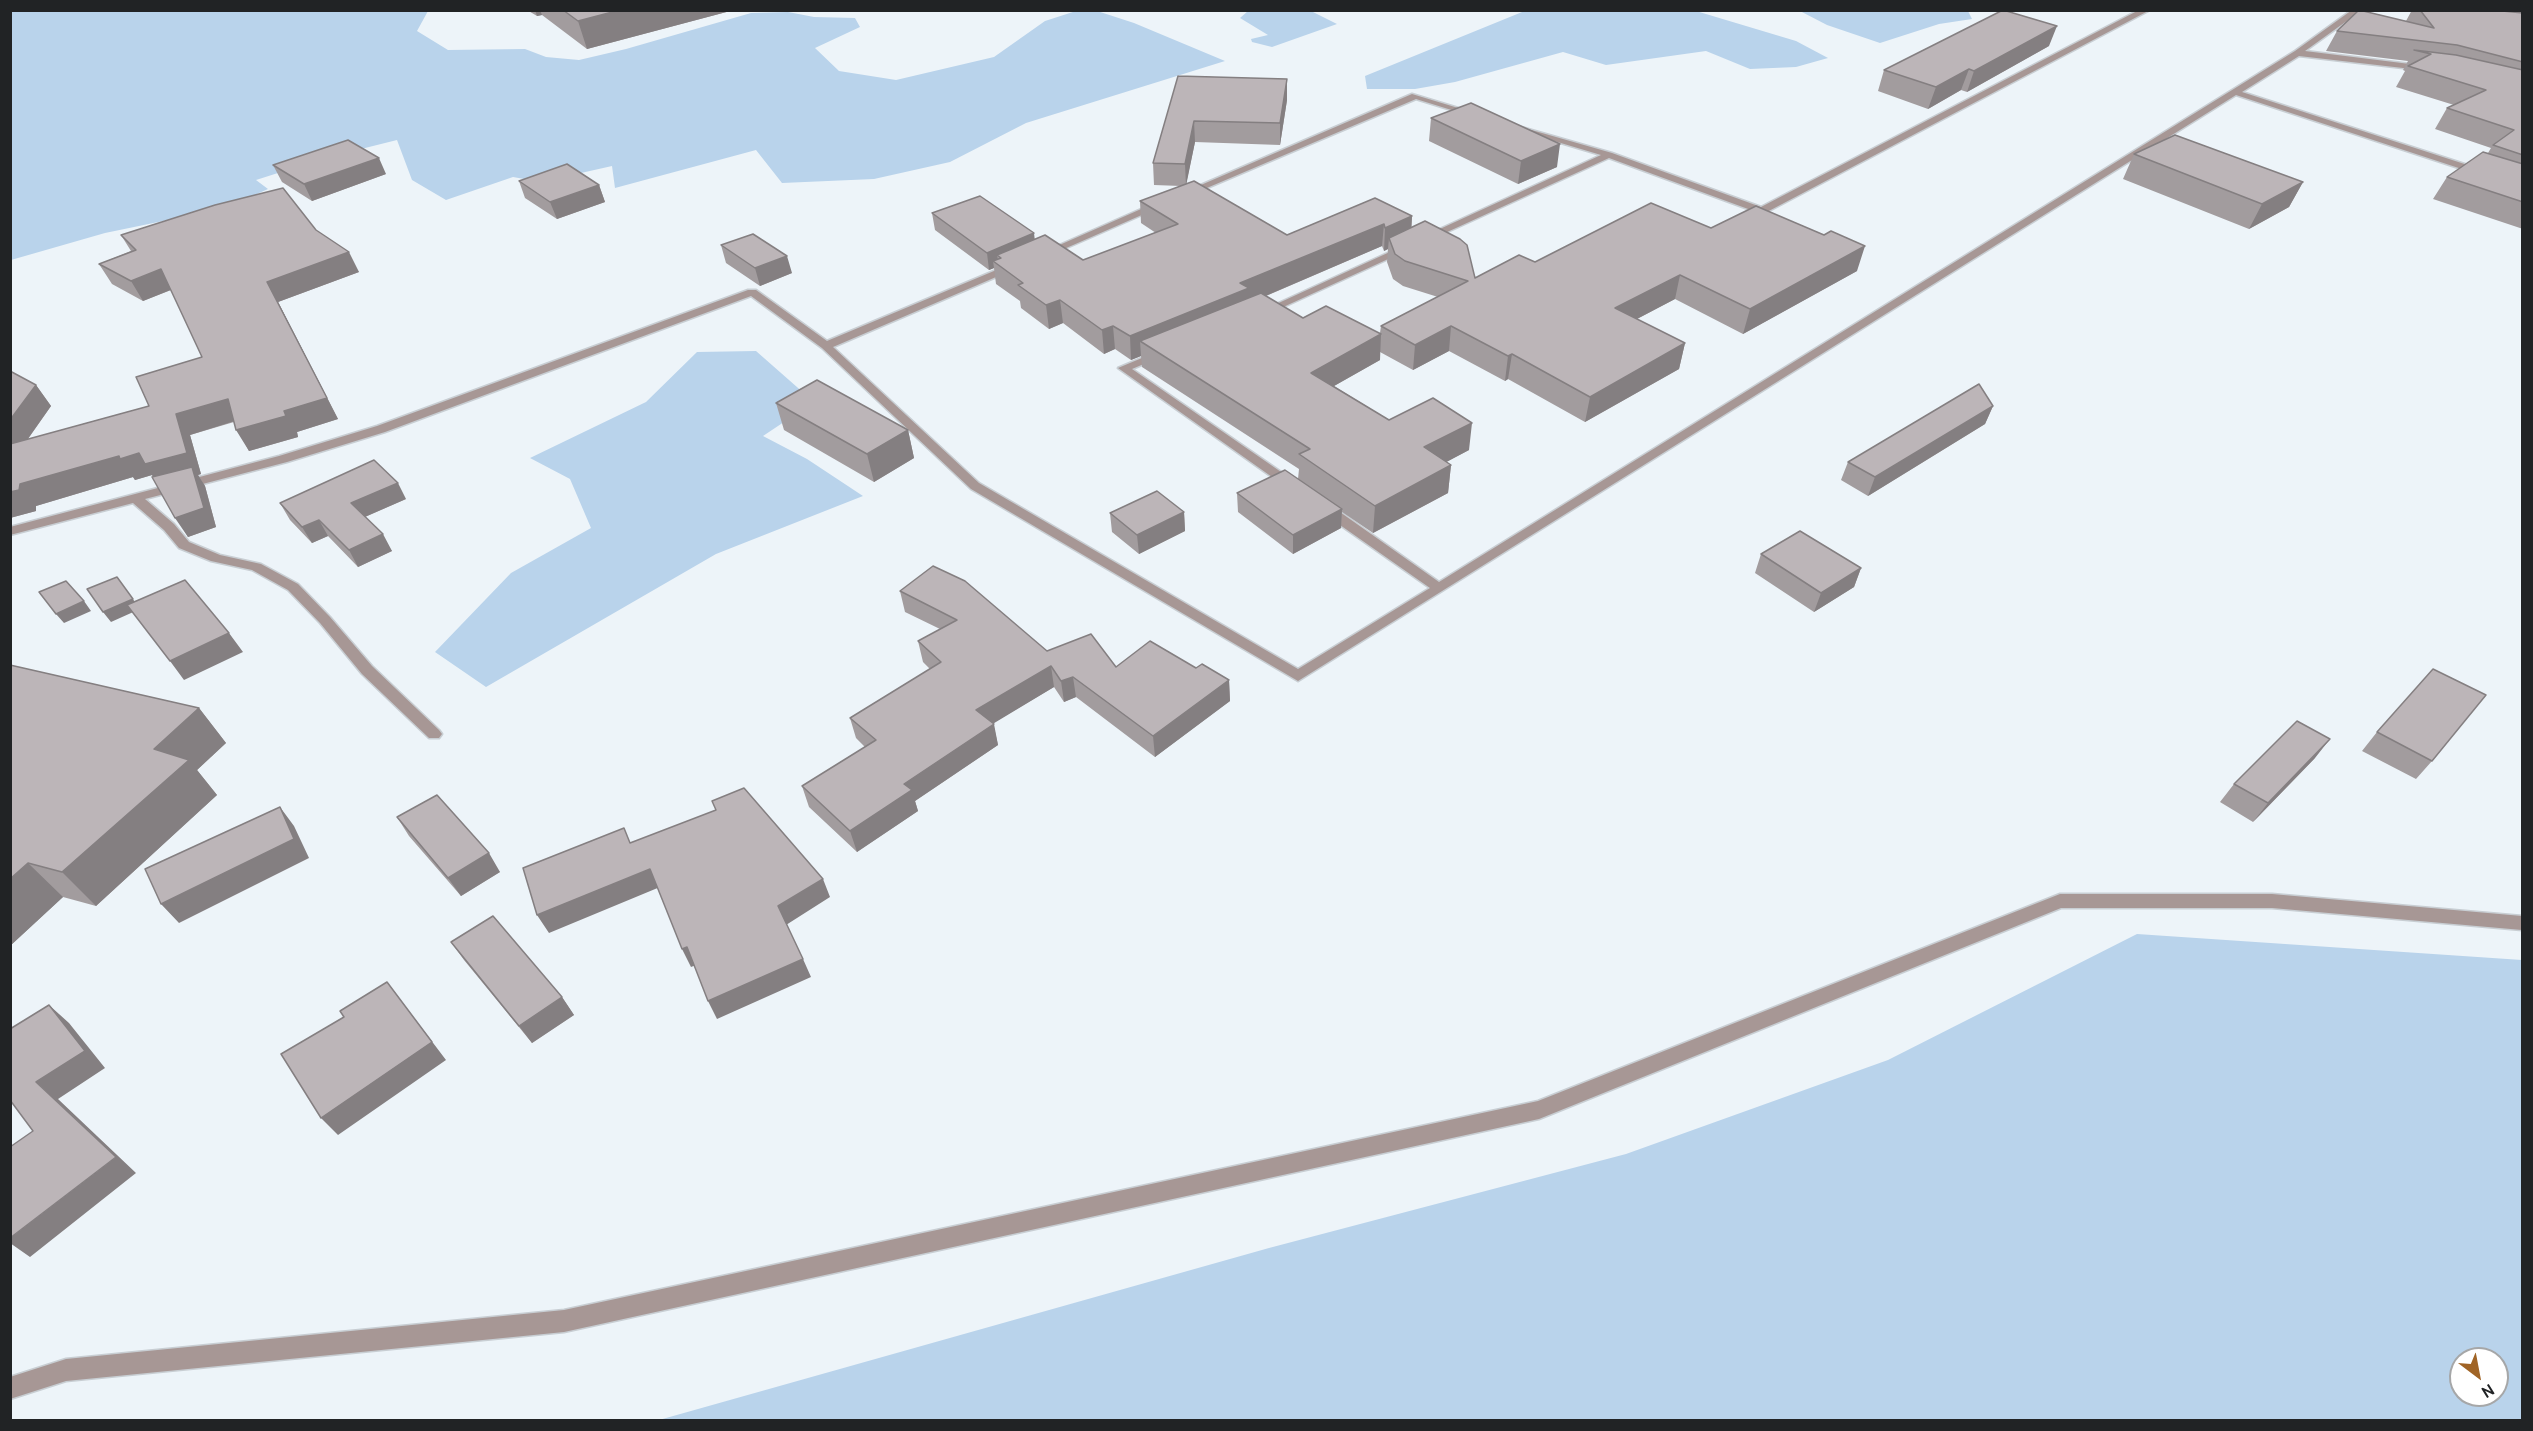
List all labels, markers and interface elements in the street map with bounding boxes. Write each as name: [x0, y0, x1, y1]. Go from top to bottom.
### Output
north arrow: [2449, 1347, 2509, 1407]
text: N: [2478, 1380, 2498, 1402]

